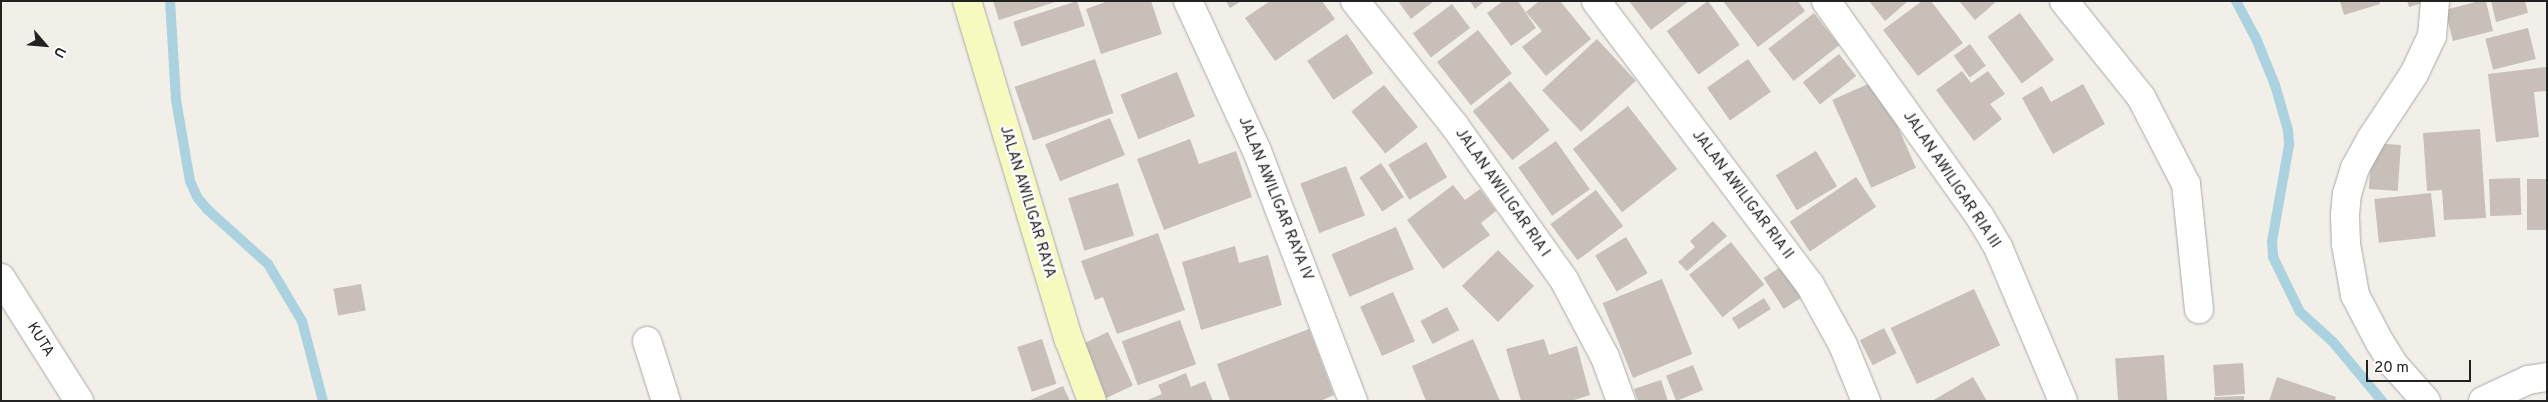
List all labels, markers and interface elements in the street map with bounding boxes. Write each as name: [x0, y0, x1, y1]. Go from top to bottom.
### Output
north arrow: [20, 20, 70, 70]
text: U: [49, 44, 69, 60]
street label: JALAN AWILIGAR RIA III: [1898, 108, 2004, 252]
street label: JALAN AWILIGAR RAYA IV: [1234, 114, 1316, 284]
street label: JALAN AWILIGAR RAYA: [995, 123, 1059, 281]
street label: JALAN AWILIGAR RIA I: [1450, 125, 1554, 261]
street label: JALAN AWILIGAR RIA II: [1687, 126, 1797, 264]
street label: KUTA: [23, 320, 57, 360]
scale bar: [2368, 350, 2473, 382]
text: 20 m: [2374, 359, 2409, 378]

